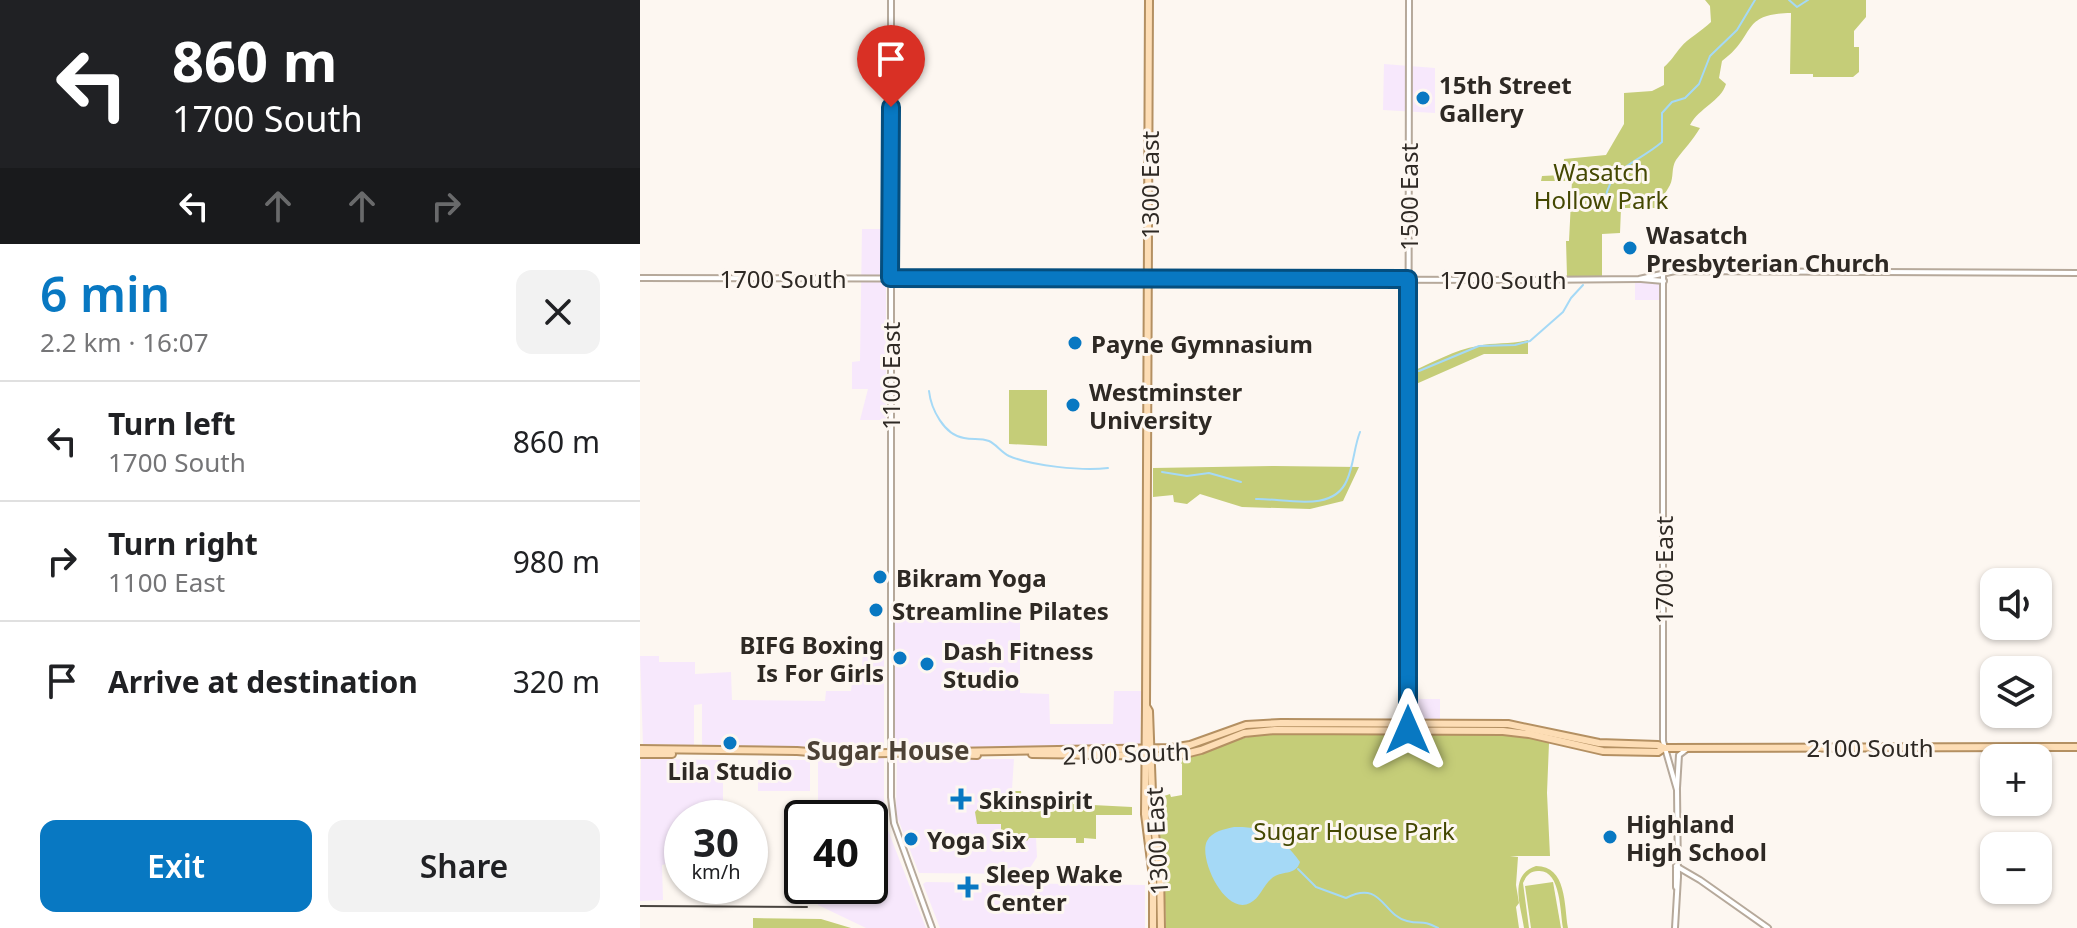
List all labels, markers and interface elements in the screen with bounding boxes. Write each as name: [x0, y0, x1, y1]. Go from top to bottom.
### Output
text: 860 m: [172, 22, 337, 98]
pin: [857, 25, 925, 107]
icon: left: [40, 32, 144, 136]
icon: arrive: [869, 37, 913, 81]
place label: 15th Street Gallery: [1439, 68, 1572, 129]
marker: 15th Street Gallery: [1414, 89, 1432, 107]
text: 1700 South: [172, 94, 363, 143]
street label: 1300 East: [1133, 131, 1166, 239]
street label: 1500 East: [1392, 143, 1425, 251]
park label: Wasatch Hollow Park: [1534, 155, 1668, 216]
icon: left: [172, 184, 216, 228]
icon: ahead: [256, 184, 300, 228]
icon: ahead: [340, 184, 384, 228]
icon: right: [424, 184, 468, 228]
place label: Wasatch Presbyterian Church: [1646, 218, 1890, 279]
marker: Wasatch Presbyterian Church: [1621, 239, 1639, 257]
text: 6 min: [40, 261, 170, 326]
street label: 1700 South: [719, 262, 847, 295]
street label: 1700 South: [1439, 263, 1567, 296]
button: close: [516, 270, 600, 354]
street label: 1100 East: [874, 322, 907, 430]
text: 2.2 km · 16:07: [40, 324, 209, 360]
place label: Payne Gymnasium: [1091, 327, 1313, 360]
marker: Payne Gymnasium: [1066, 334, 1084, 352]
place label: Westminster University: [1089, 375, 1242, 436]
marker: Westminster University: [1064, 396, 1082, 414]
text: Turn left: [108, 403, 236, 444]
icon: left: [40, 419, 84, 463]
text: 860 m: [513, 421, 600, 462]
text: 1700 South: [108, 444, 246, 480]
street label: 1700 East: [1647, 516, 1680, 624]
text: Turn right: [108, 523, 258, 564]
icon: right: [40, 539, 84, 583]
text: 980 m: [513, 541, 600, 582]
place label: Bikram Yoga: [896, 561, 1047, 594]
text: 1100 East: [108, 564, 225, 600]
marker: Bikram Yoga: [871, 568, 889, 586]
map controls: [1980, 568, 2052, 904]
button: sound: [1980, 568, 2052, 640]
place label: Streamline Pilates: [892, 594, 1109, 627]
marker: Streamline Pilates: [867, 601, 885, 619]
place label: BIFG Boxing Is For Girls: [740, 628, 884, 689]
place label: Dash Fitness Studio: [943, 634, 1094, 695]
marker: BIFG Boxing Is For Girls: [891, 649, 909, 667]
marker: Dash Fitness Studio: [918, 655, 936, 673]
button: layers: [1980, 656, 2052, 728]
icon: arrive: [40, 659, 84, 703]
text: Arrive at destination: [108, 661, 418, 702]
text: 320 m: [513, 661, 600, 702]
position arrow: [1366, 688, 1450, 772]
street label: 2100 South: [1806, 731, 1934, 764]
district label: Sugar House: [806, 732, 970, 768]
marker: Lila Studio: [721, 734, 739, 752]
street label: 2100 South: [1062, 734, 1190, 772]
button: +: [1980, 744, 2052, 816]
place label: Lila Studio: [668, 754, 792, 787]
place label: Skinspirit: [979, 783, 1093, 816]
street label: 1300 East: [1137, 786, 1175, 896]
marker: Skinspirit: [950, 788, 972, 810]
speed limit sign: 40: [784, 800, 888, 904]
place label: Highland High School: [1626, 807, 1767, 868]
text: 30: [693, 814, 739, 869]
park label: Sugar House Park: [1253, 814, 1455, 847]
button: Exit: [40, 820, 312, 912]
button: Share: [328, 820, 600, 912]
place label: Yoga Six: [927, 823, 1026, 856]
marker: Highland High School: [1601, 828, 1619, 846]
marker: Yoga Six: [902, 830, 920, 848]
button: −: [1980, 832, 2052, 904]
place label: Sleep Wake Center: [986, 857, 1123, 918]
text: km/h: [691, 858, 741, 885]
marker: Sleep Wake Center: [957, 876, 979, 898]

